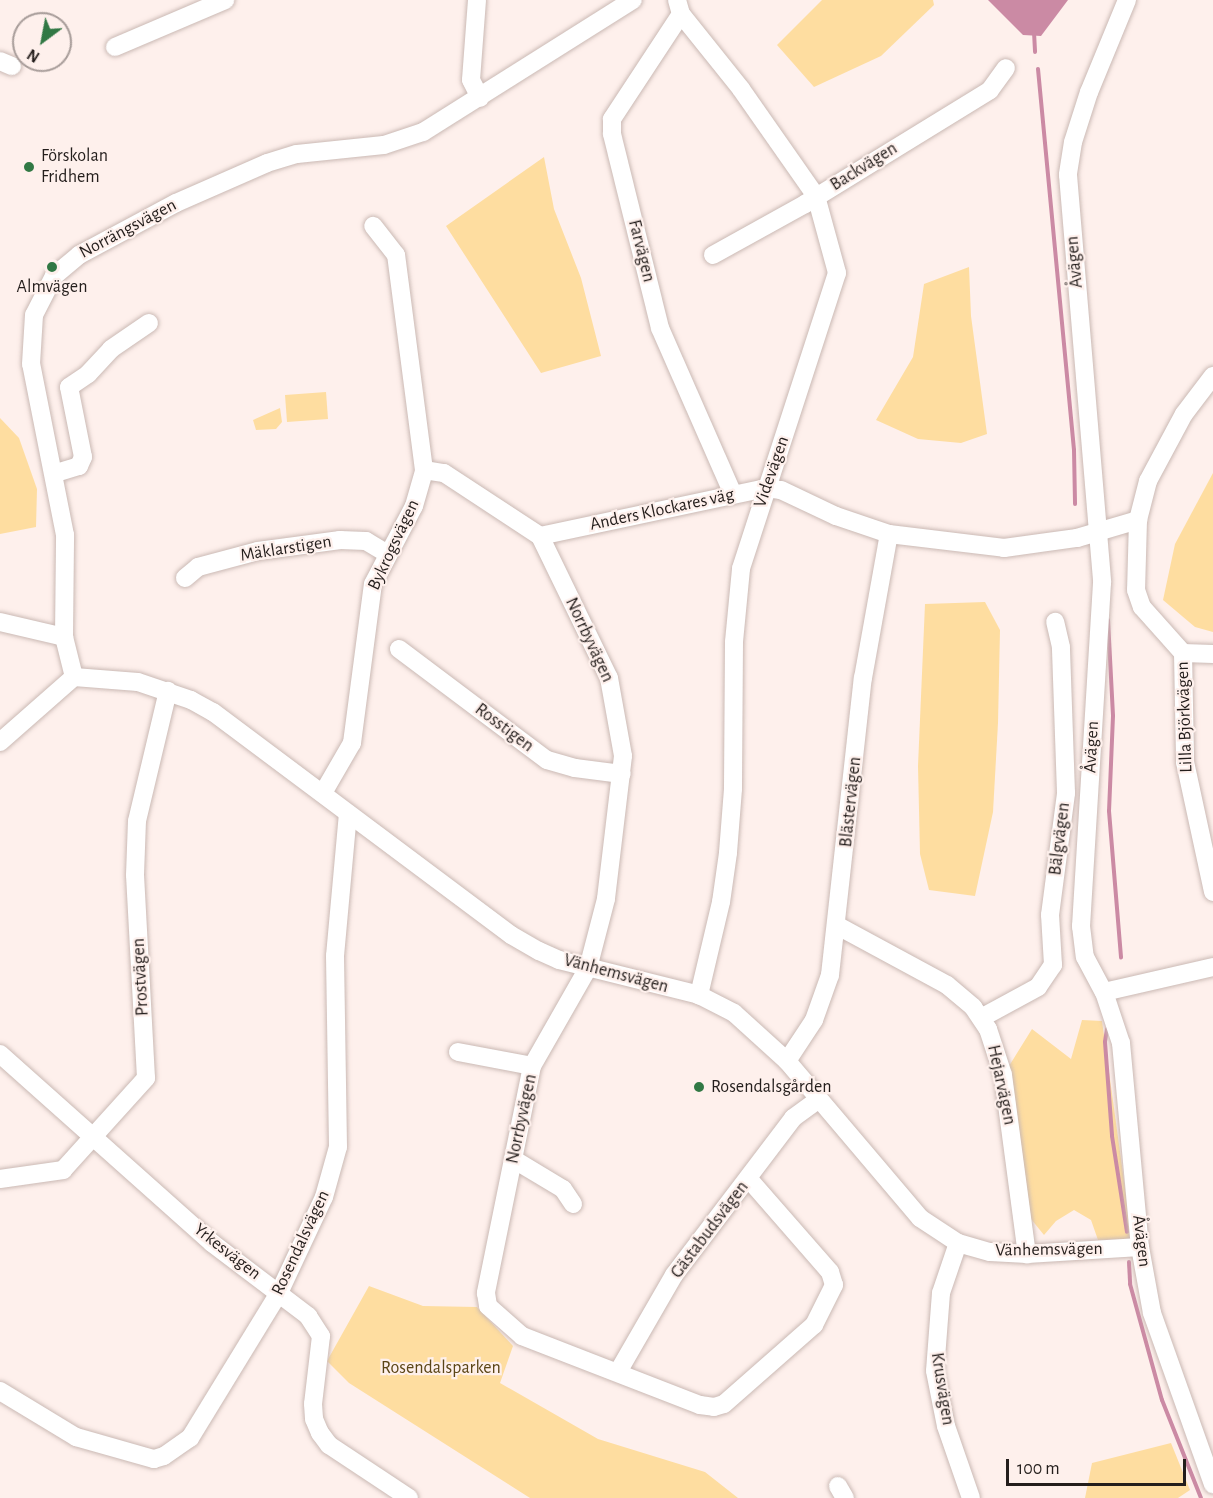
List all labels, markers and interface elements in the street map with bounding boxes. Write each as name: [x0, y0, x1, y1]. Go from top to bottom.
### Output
north arrow: [12, 12, 72, 72]
text: N: [25, 46, 42, 65]
street label: Backvägen: [826, 138, 902, 196]
place label: Förskolan Fridhem: [41, 146, 108, 188]
marker: Förskolan Fridhem: [22, 160, 36, 174]
street label: Norrängsvägen: [76, 194, 180, 264]
street label: Farvägen: [623, 218, 659, 284]
street label: Åvägen: [1062, 235, 1088, 289]
marker: Almvägen: [45, 260, 59, 274]
place label: Almvägen: [17, 276, 87, 298]
street label: Videvägen: [750, 433, 794, 511]
street label: Anders Klockares väg: [588, 484, 736, 536]
street label: Bykrogsvägen: [364, 496, 424, 594]
street label: Mäklarstigen: [239, 531, 333, 567]
street label: Norrbyvägen: [560, 594, 618, 686]
street label: Lilla Björkvägen: [1172, 661, 1198, 773]
street label: Rosstigen: [470, 699, 538, 757]
street label: Åvägen: [1080, 720, 1104, 774]
street label: Blästervägen: [836, 756, 866, 848]
street label: Bälgvägen: [1045, 801, 1075, 877]
street label: Prostvägen: [128, 937, 154, 1017]
street label: Vänhemsvägen: [561, 950, 671, 998]
street label: Hejarvägen: [982, 1043, 1020, 1127]
street label: Norrbyvägen: [502, 1072, 542, 1166]
place label: Rosendalsgården: [711, 1076, 832, 1098]
marker: Rosendalsgården: [692, 1080, 706, 1094]
street label: Gästabudsvägen: [666, 1177, 754, 1283]
street label: Rosendalsvägen: [267, 1187, 335, 1299]
street label: Åvägen: [1127, 1214, 1155, 1268]
street label: Yrkesvägen: [189, 1219, 265, 1285]
street label: Vänhemsvägen: [995, 1238, 1103, 1262]
street label: Krusvägen: [926, 1351, 958, 1427]
park label: Rosendalsparken: [381, 1357, 501, 1379]
scale bar: [1009, 1447, 1189, 1485]
text: 100 m: [1017, 1460, 1060, 1478]

